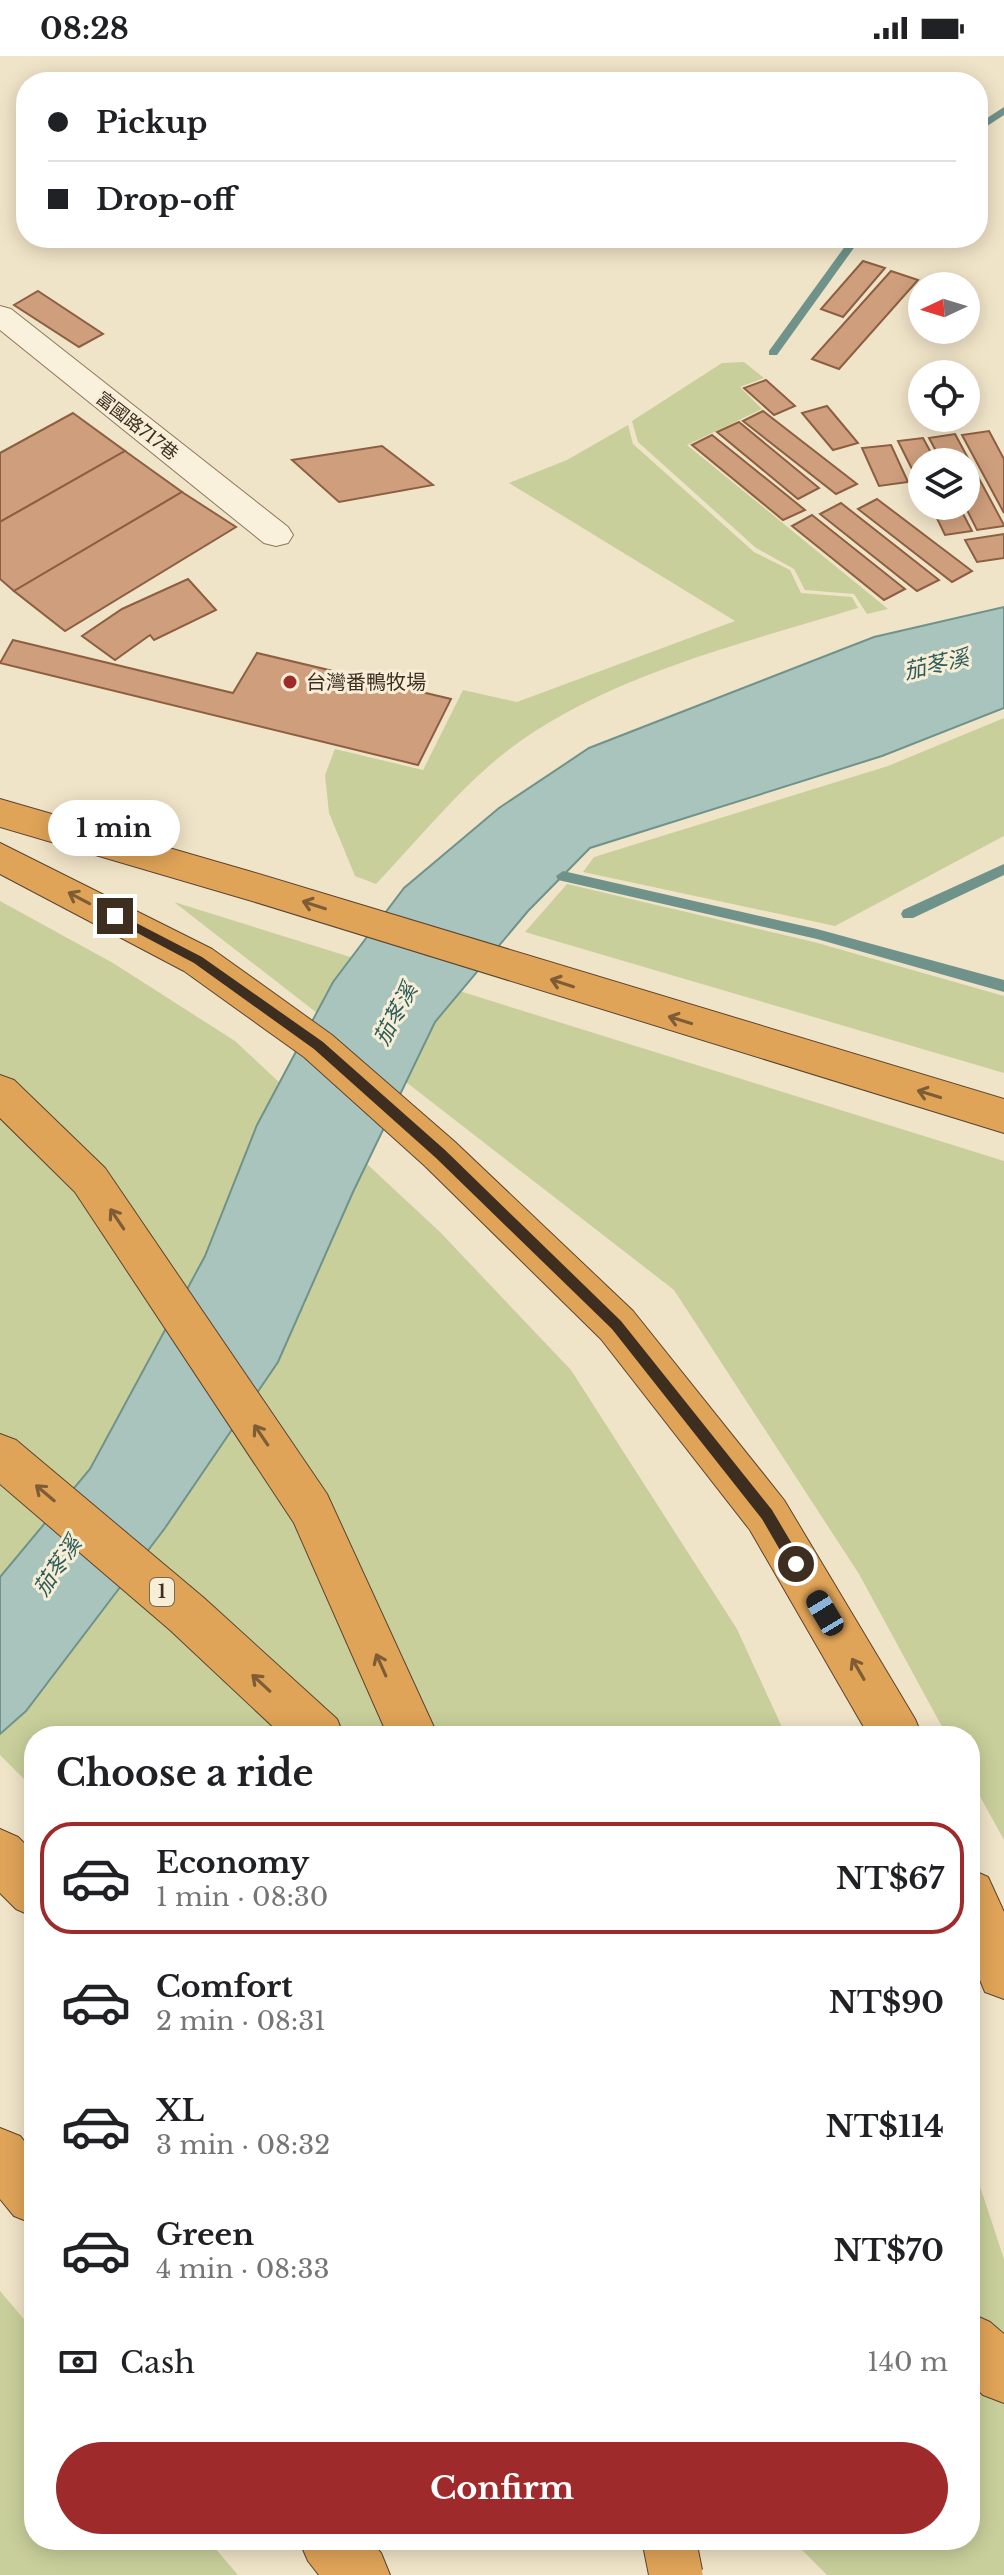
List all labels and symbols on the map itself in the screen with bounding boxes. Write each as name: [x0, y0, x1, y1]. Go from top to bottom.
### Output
north arrow: [908, 272, 980, 344]
street label: 富國路717巷: [92, 387, 182, 465]
water label: 茄苳溪: [901, 643, 974, 685]
place label: 台灣番鴨牧場: [306, 670, 426, 694]
marker: 台灣番鴨牧場: [281, 673, 299, 691]
callout: 1 min: [49, 800, 181, 856]
one-way arrow: [68, 889, 92, 905]
one-way arrow: [302, 897, 327, 911]
route end: [97, 898, 133, 934]
one-way arrow: [550, 975, 575, 989]
water label: 茄苳溪: [368, 976, 424, 1050]
one-way arrow: [668, 1012, 694, 1027]
one-way arrow: [917, 1086, 943, 1101]
one-way arrow: [109, 1208, 125, 1231]
one-way arrow: [253, 1425, 269, 1447]
one-way arrow: [35, 1484, 56, 1502]
water label: 茄苳溪: [28, 1529, 89, 1601]
route start: [778, 1546, 814, 1582]
road number: 1: [150, 1578, 174, 1606]
car: [802, 1586, 848, 1640]
one-way arrow: [373, 1653, 388, 1678]
one-way arrow: [850, 1658, 866, 1681]
one-way arrow: [252, 1674, 272, 1692]

